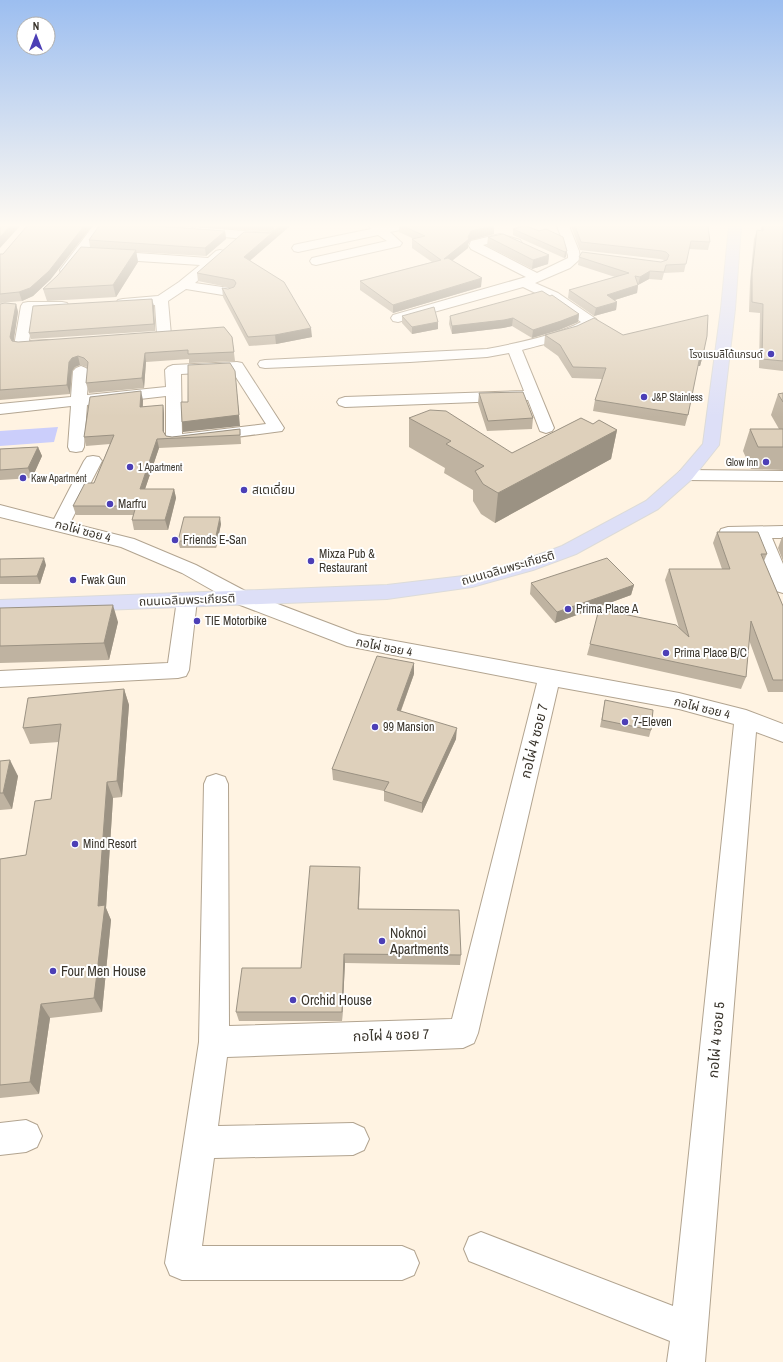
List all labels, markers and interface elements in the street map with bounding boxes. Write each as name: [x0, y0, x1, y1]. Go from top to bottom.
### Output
north arrow: [16, 16, 56, 56]
text: N: [33, 19, 39, 33]
place label: โรงแรมลิโด้แกรนด์: [689, 348, 763, 361]
marker: โรงแรมลิโด้แกรนด์: [766, 349, 776, 359]
place label: J&P Stainless: [652, 391, 703, 404]
marker: J&P Stainless: [639, 392, 649, 402]
place label: Glow Inn: [726, 456, 758, 469]
marker: Glow Inn: [761, 457, 771, 467]
place label: 1 Apartment: [138, 461, 183, 474]
marker: 1 Apartment: [125, 462, 135, 472]
place label: Kaw Apartment: [31, 472, 87, 485]
marker: Kaw Apartment: [18, 473, 28, 483]
place label: สเตเดี่ยม: [252, 481, 295, 498]
marker: สเตเดี่ยม: [239, 485, 249, 495]
place label: Marfru: [118, 496, 146, 512]
marker: Marfru: [105, 499, 115, 509]
street label: กอไผ่ ซอย 4: [53, 516, 113, 546]
place label: Friends E-San: [183, 532, 246, 548]
marker: Friends E-San: [170, 535, 180, 545]
place label: Mixza Pub & Restaurant: [319, 546, 375, 576]
street label: ถนนเฉลิมพระเกียรติ: [459, 547, 557, 589]
marker: Mixza Pub & Restaurant: [306, 556, 316, 566]
place label: Fwak Gun: [81, 572, 126, 588]
marker: Fwak Gun: [68, 575, 78, 585]
street label: ถนนเฉลิมพระเกียรติ: [139, 590, 235, 610]
place label: Prima Place A: [576, 601, 639, 617]
marker: Prima Place A: [563, 604, 573, 614]
place label: TIE Motorbike: [205, 613, 267, 629]
marker: TIE Motorbike: [192, 616, 202, 626]
street label: กอไผ่ ซอย 4: [354, 634, 414, 660]
place label: Prima Place B/C: [674, 645, 747, 661]
marker: Prima Place B/C: [661, 648, 671, 658]
street label: กอไผ่ ซอย 4: [672, 693, 732, 723]
street label: กอไผ่ 4 ซอย 7: [516, 702, 552, 780]
place label: 7-Eleven: [633, 714, 672, 730]
marker: 7-Eleven: [620, 717, 630, 727]
place label: 99 Mansion: [383, 719, 434, 735]
marker: 99 Mansion: [370, 722, 380, 732]
place label: Mind Resort: [83, 836, 137, 852]
marker: Mind Resort: [70, 839, 80, 849]
place label: Noknoi Apartments: [389, 924, 449, 958]
marker: Noknoi Apartments: [377, 936, 387, 946]
place label: Four Men House: [61, 962, 146, 980]
marker: Four Men House: [48, 966, 58, 976]
place label: Orchid House: [301, 991, 372, 1009]
marker: Orchid House: [288, 995, 298, 1005]
street label: กอไผ่ 4 ซอย 5: [704, 1001, 728, 1079]
street label: กอไผ่ 4 ซอย 7: [353, 1025, 429, 1045]

